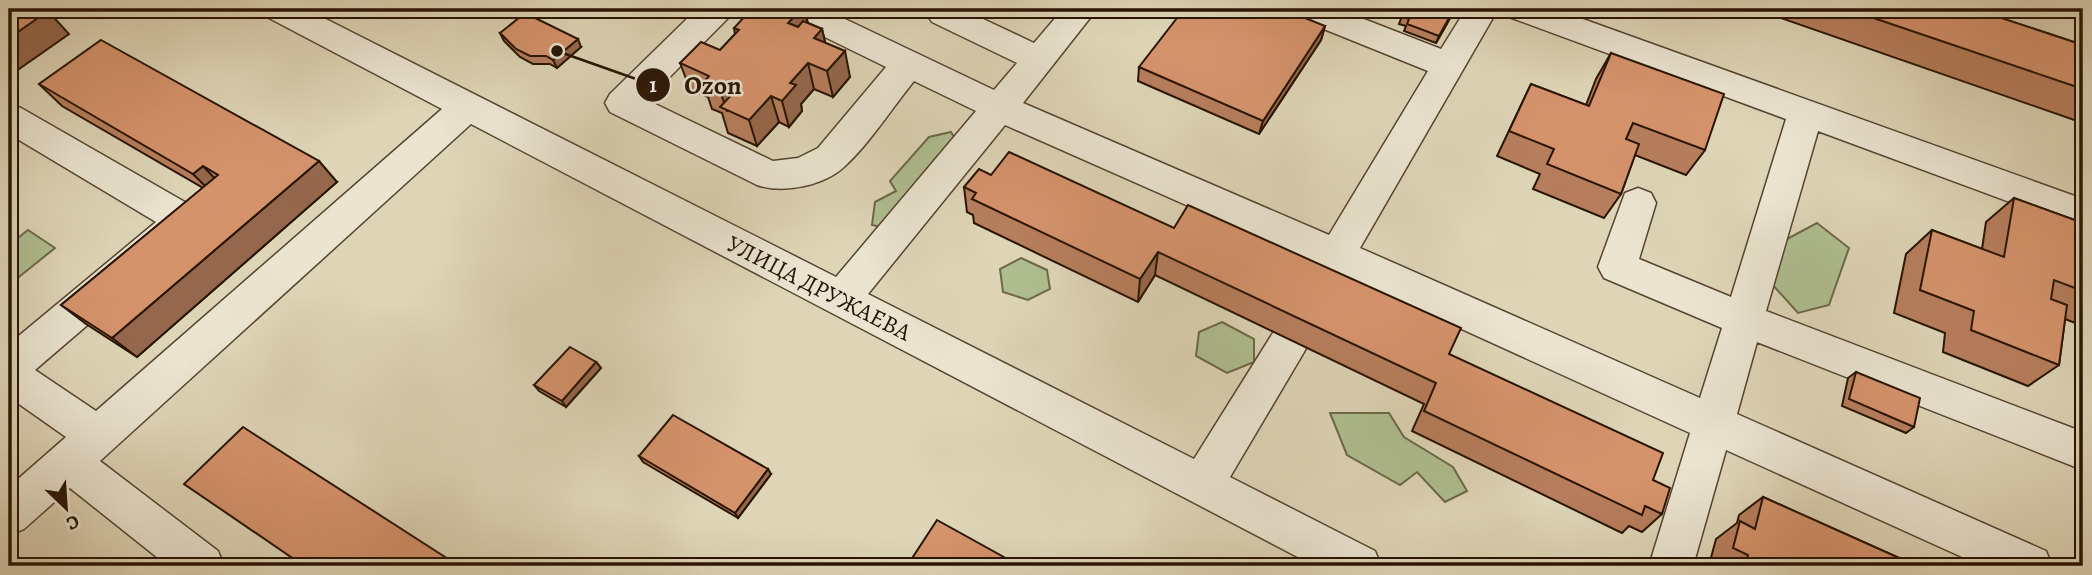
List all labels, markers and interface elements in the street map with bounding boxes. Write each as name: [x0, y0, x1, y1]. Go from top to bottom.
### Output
callout: Ozon: [636, 62, 756, 109]
text: Ozon: [684, 68, 742, 103]
text: 1: [649, 71, 657, 99]
street label: УЛИЦА ДРУЖАЕВА: [721, 228, 918, 349]
north arrow: [32, 474, 102, 544]
text: С: [62, 508, 84, 537]

